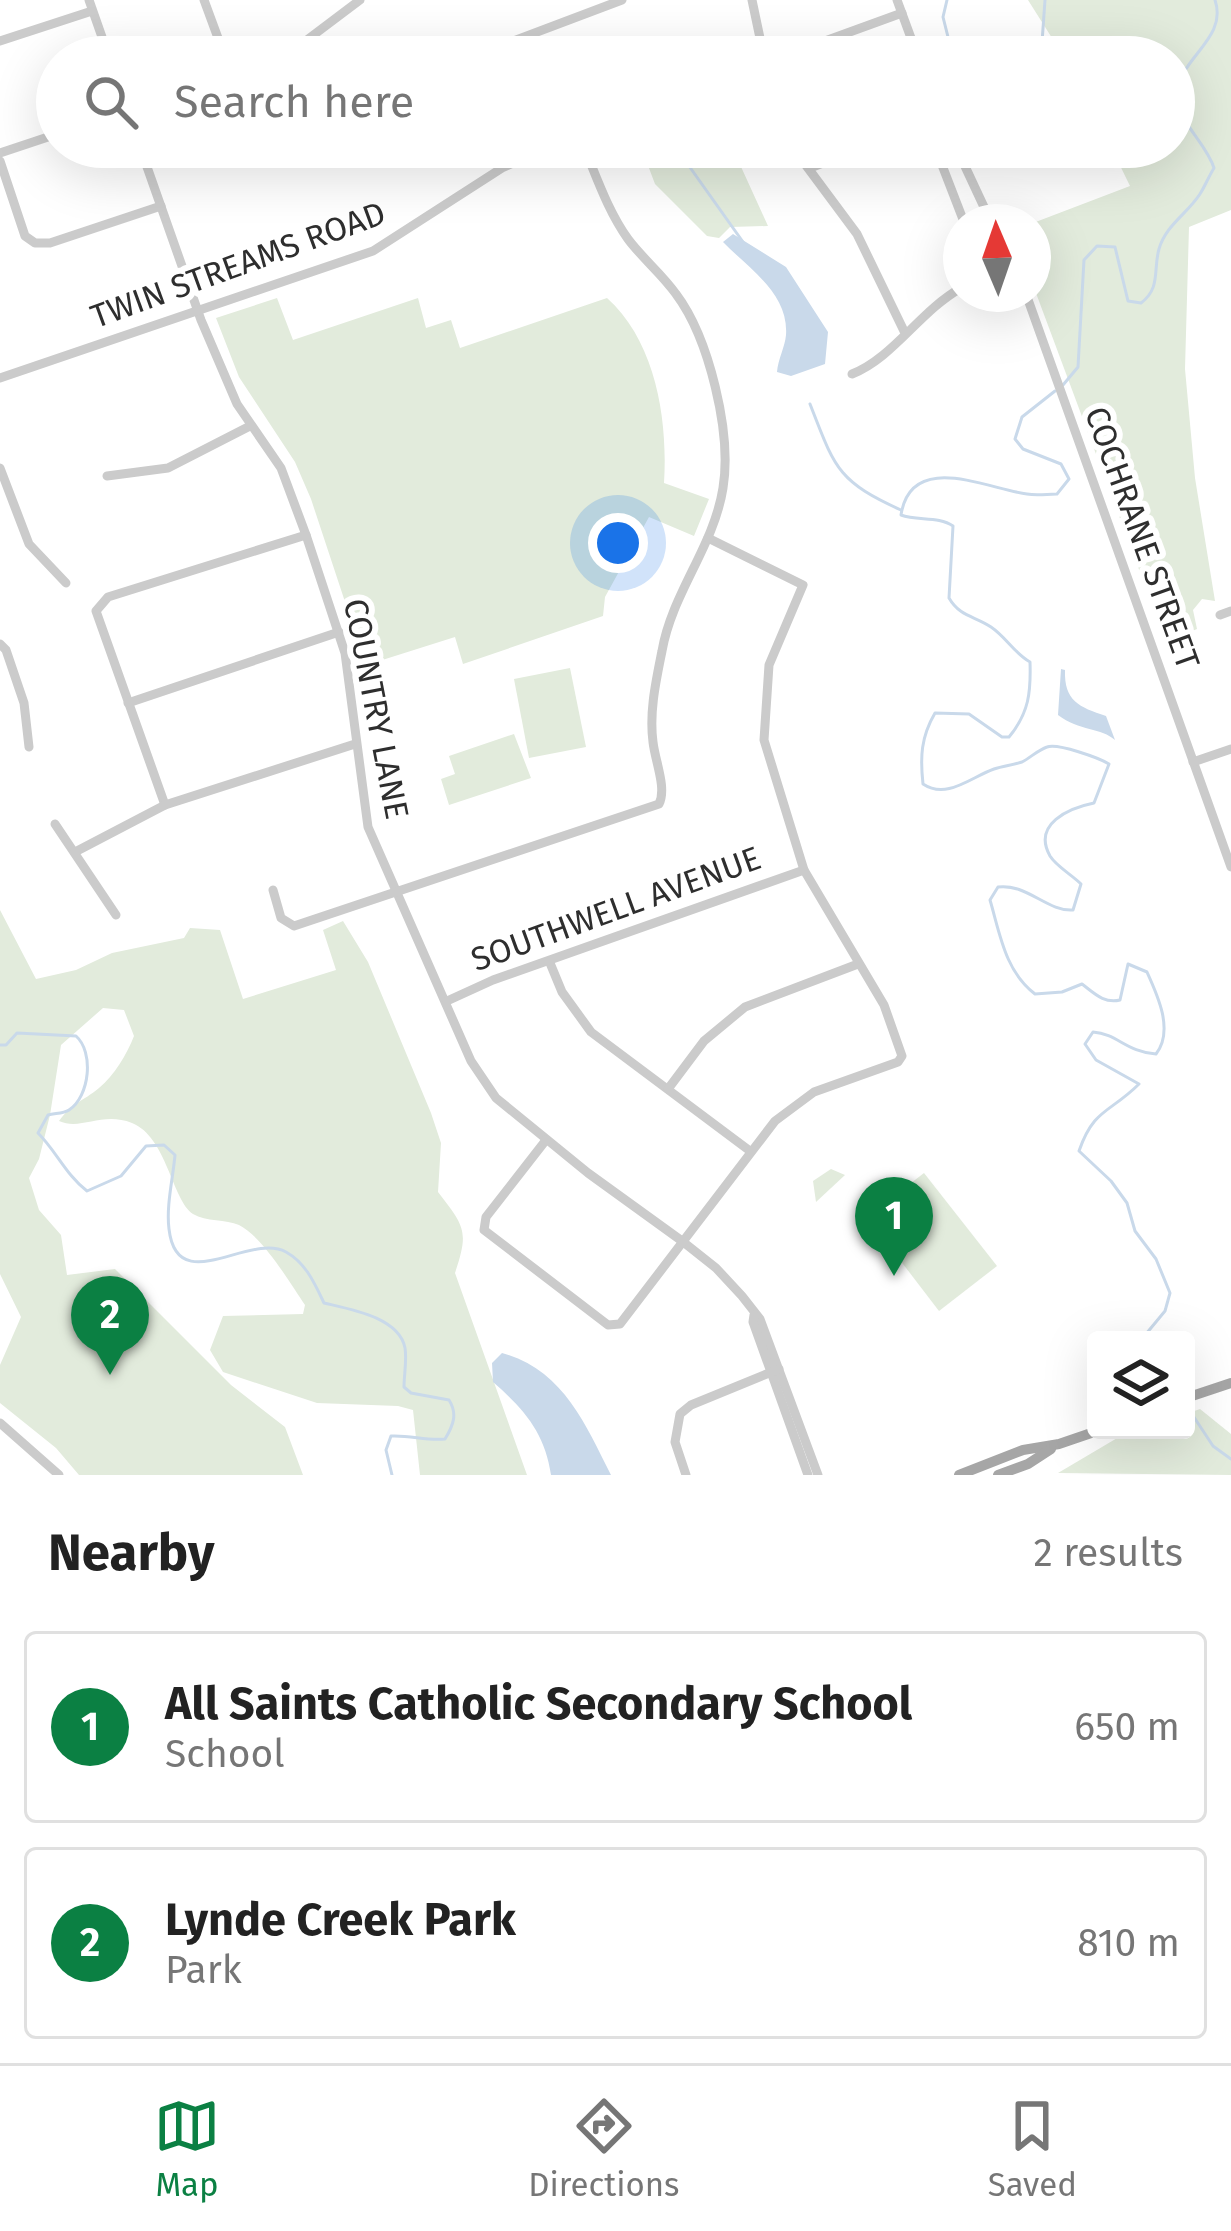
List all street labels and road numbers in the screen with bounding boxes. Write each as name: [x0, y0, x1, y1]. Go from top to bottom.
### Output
street label: TWIN STREAMS ROAD: [85, 193, 391, 337]
street label: COCHRANE STREET: [1076, 401, 1208, 675]
street label: COUNTRY LANE: [335, 595, 417, 823]
street label: SOUTHWELL AVENUE: [466, 838, 766, 980]

